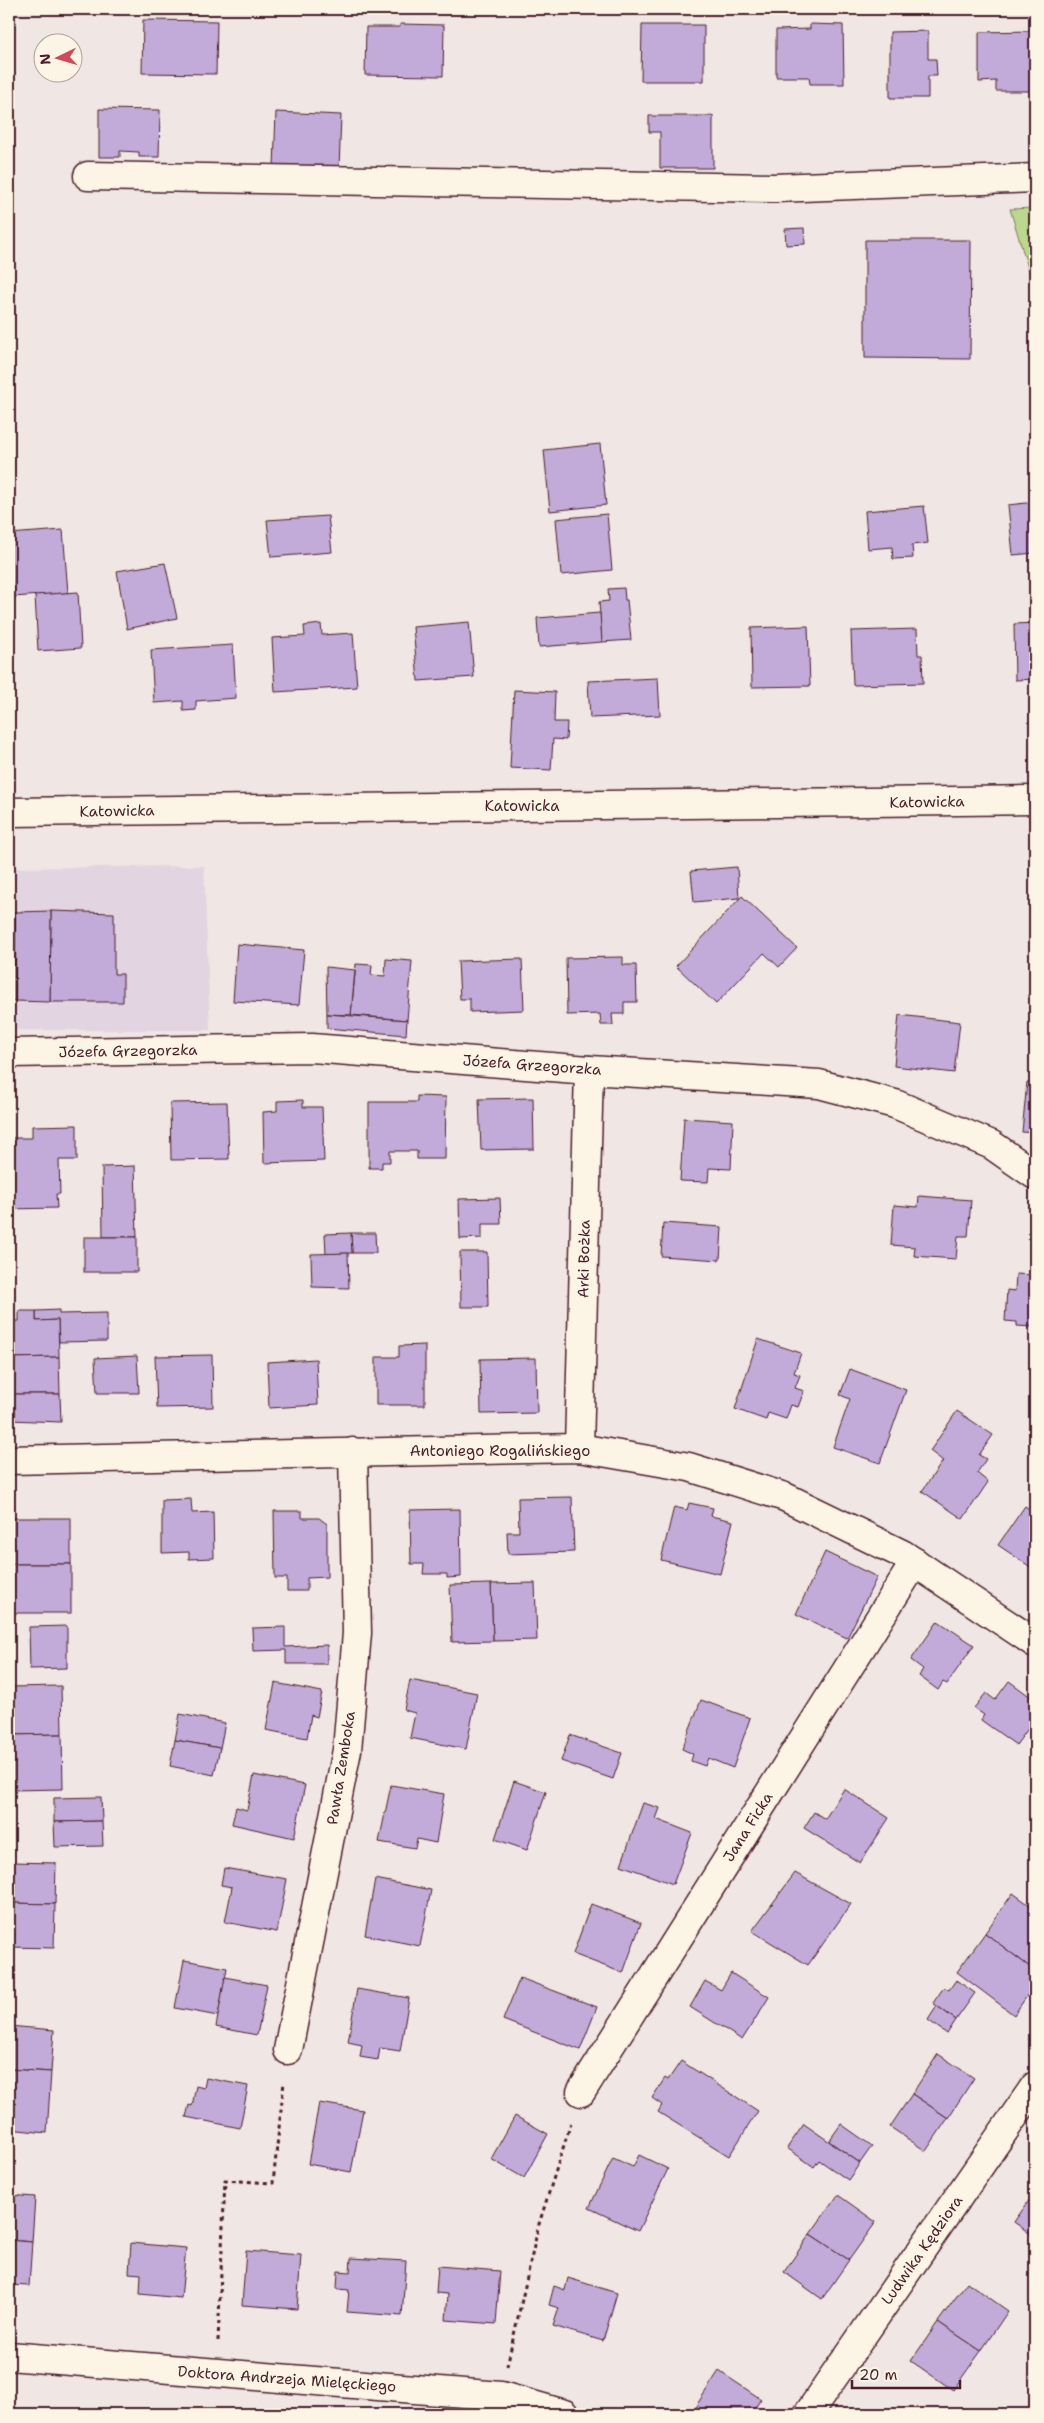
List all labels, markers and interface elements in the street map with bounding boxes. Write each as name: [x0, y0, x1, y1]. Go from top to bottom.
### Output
north arrow: [32, 32, 82, 82]
text: N: [36, 53, 54, 65]
street label: Katowicka: [889, 791, 965, 813]
street label: Katowicka: [484, 796, 560, 816]
street label: Katowicka: [79, 800, 155, 822]
street label: Józefa Grzegorzka: [58, 1040, 198, 1062]
street label: Józefa Grzegorzka: [462, 1050, 603, 1080]
street label: Arki Bożka: [573, 1219, 595, 1298]
street label: Antoniego Rogalińskiego: [410, 1441, 590, 1461]
street label: Pawła Zemboka: [322, 1709, 360, 1826]
street label: Jana Ficka: [719, 1788, 778, 1866]
street label: Ludwika Kędziora: [877, 2191, 968, 2309]
scale bar: [852, 2358, 959, 2390]
street label: Doktora Andrzeja Mielęckiego: [177, 2361, 397, 2397]
text: 20 m: [859, 2365, 898, 2385]

